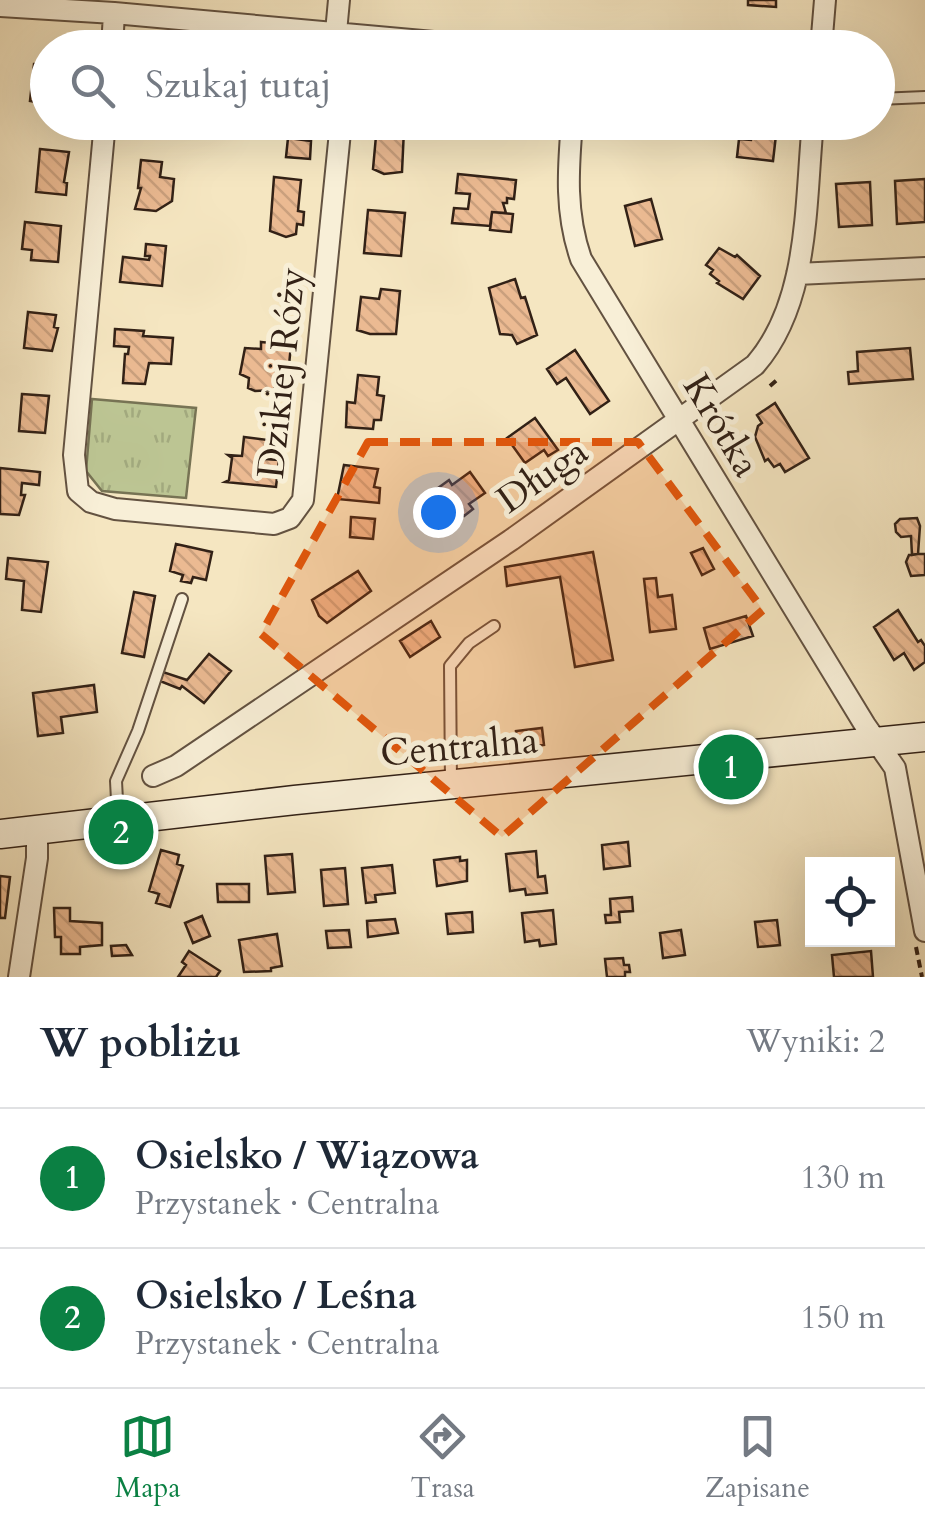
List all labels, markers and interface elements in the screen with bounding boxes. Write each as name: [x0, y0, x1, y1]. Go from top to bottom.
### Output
search box: [30, 30, 895, 140]
icon: search: [65, 58, 120, 113]
text: Szukaj tutaj: [145, 59, 332, 111]
street label: Dzikiej Róży: [245, 265, 319, 481]
street label: Krótka: [670, 364, 772, 487]
street label: Długa: [487, 426, 598, 526]
your location: [413, 487, 464, 538]
street label: Centralna: [378, 714, 540, 780]
pin: 1: [698, 730, 764, 804]
pin: 2: [88, 794, 154, 870]
map controls: [805, 857, 895, 947]
button: locate: [805, 857, 895, 947]
text: W pobliżu: [40, 1014, 241, 1071]
text: Wyniki: 2: [746, 1020, 885, 1064]
text: Osielsko / Wiązowa: [135, 1130, 479, 1182]
text: 1: [64, 1156, 81, 1200]
text: 130 m: [800, 1156, 885, 1200]
text: Przystanek · Centralna: [135, 1182, 440, 1226]
text: Osielsko / Leśna: [135, 1270, 417, 1322]
text: 2: [64, 1296, 81, 1340]
text: 150 m: [800, 1296, 885, 1340]
text: Przystanek · Centralna: [135, 1322, 440, 1366]
tab: Mapa: [115, 1409, 181, 1507]
tab: Trasa: [411, 1409, 475, 1507]
tab: Zapisane: [705, 1409, 810, 1507]

